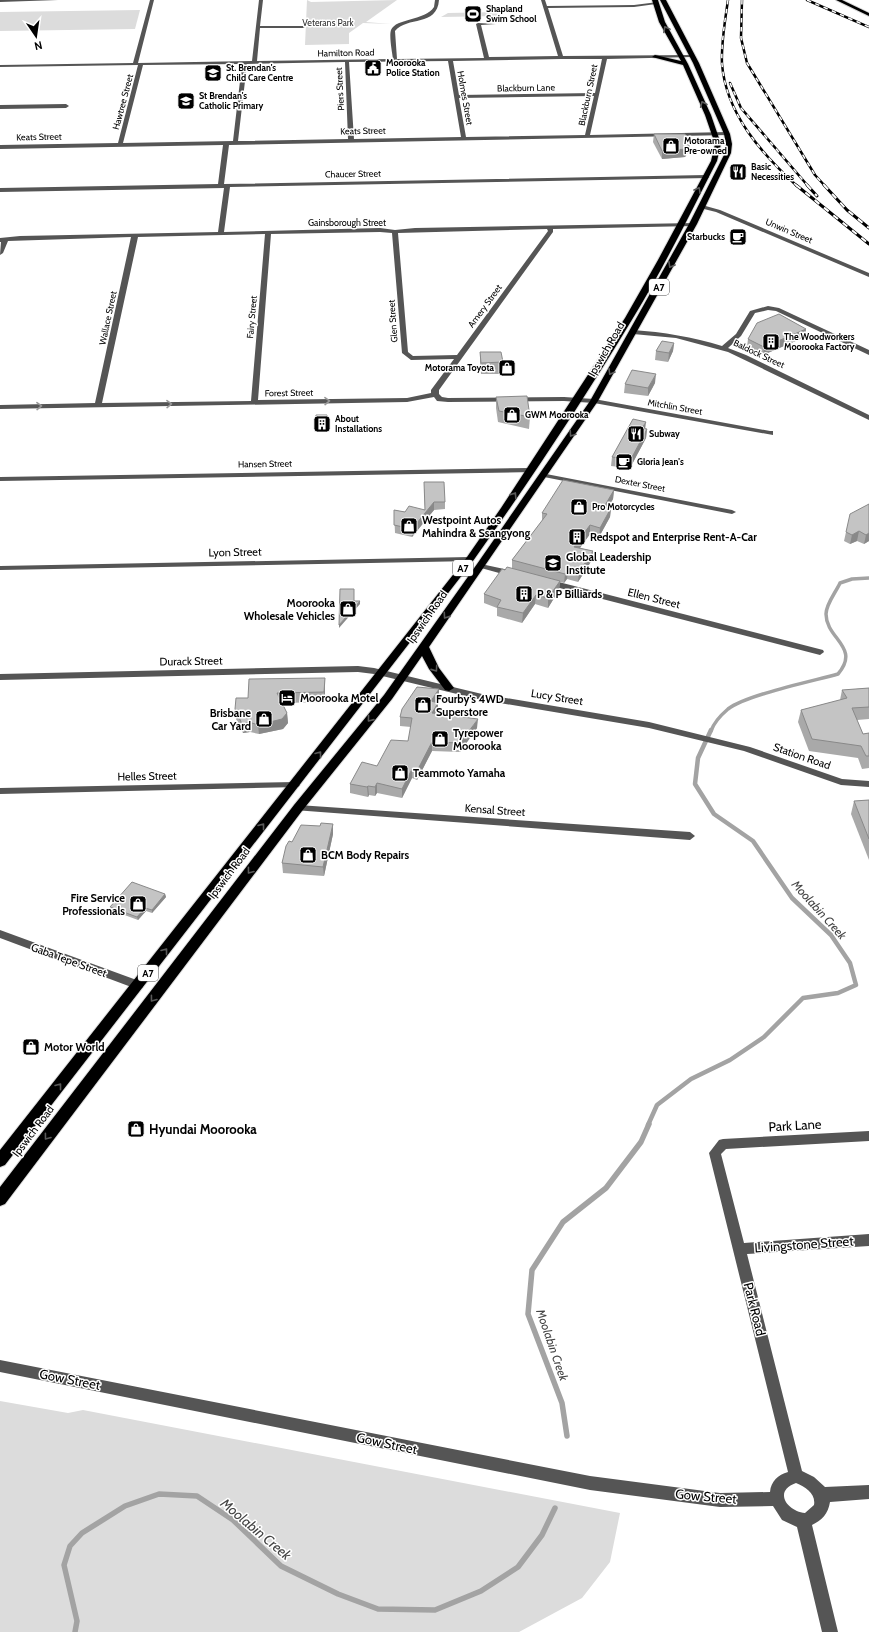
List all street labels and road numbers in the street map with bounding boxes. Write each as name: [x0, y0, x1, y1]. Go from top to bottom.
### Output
street label: Hamilton Road: [317, 47, 375, 58]
street label: Blackburn Street: [576, 63, 599, 127]
street label: Piers Street: [333, 67, 346, 111]
street label: Holmes Street: [455, 70, 476, 126]
street label: Hawtree Street: [110, 73, 135, 131]
street label: Blackburn Lane: [497, 81, 555, 94]
street label: Keats Street: [340, 125, 386, 136]
street label: Keats Street: [16, 131, 62, 142]
street label: Chaucer Street: [325, 168, 381, 179]
street label: Unwin Street: [764, 216, 814, 245]
street label: Gainsborough Street: [308, 217, 386, 228]
road number: A7: [649, 279, 669, 295]
street label: Amery Street: [465, 282, 504, 329]
street label: Wallace Street: [96, 290, 119, 346]
street label: Fairy Street: [244, 295, 259, 339]
street label: Glen Street: [386, 299, 399, 343]
street label: Ipswich Road: [585, 319, 627, 379]
street label: Baldock Street: [732, 337, 786, 370]
street label: Forest Street: [265, 387, 313, 398]
street label: Mitchlin Street: [647, 396, 703, 417]
street label: Hansen Street: [238, 458, 292, 469]
street label: Dexter Street: [614, 473, 666, 494]
street label: Lyon Street: [208, 545, 262, 559]
road number: A7: [453, 560, 473, 576]
street label: Ellen Street: [626, 585, 682, 611]
street label: Ipswich Road: [404, 588, 450, 646]
street label: Durack Street: [159, 653, 223, 669]
street label: Lucy Street: [530, 686, 584, 708]
street label: Station Road: [771, 740, 833, 772]
street label: Helles Street: [117, 768, 177, 784]
street label: Kensal Street: [464, 801, 526, 819]
street label: Ipswich Road: [205, 844, 253, 902]
street label: Gaba Tepe Street: [29, 940, 109, 980]
road number: A7: [138, 965, 158, 981]
street label: Ipswich Road: [9, 1102, 57, 1160]
street label: Park Lane: [768, 1116, 822, 1134]
street label: Livingstone Street: [754, 1233, 855, 1255]
street label: Park Road: [741, 1281, 769, 1337]
street label: Gow Street: [38, 1365, 102, 1393]
street label: Gow Street: [355, 1429, 419, 1457]
street label: Gow Street: [675, 1485, 738, 1507]

